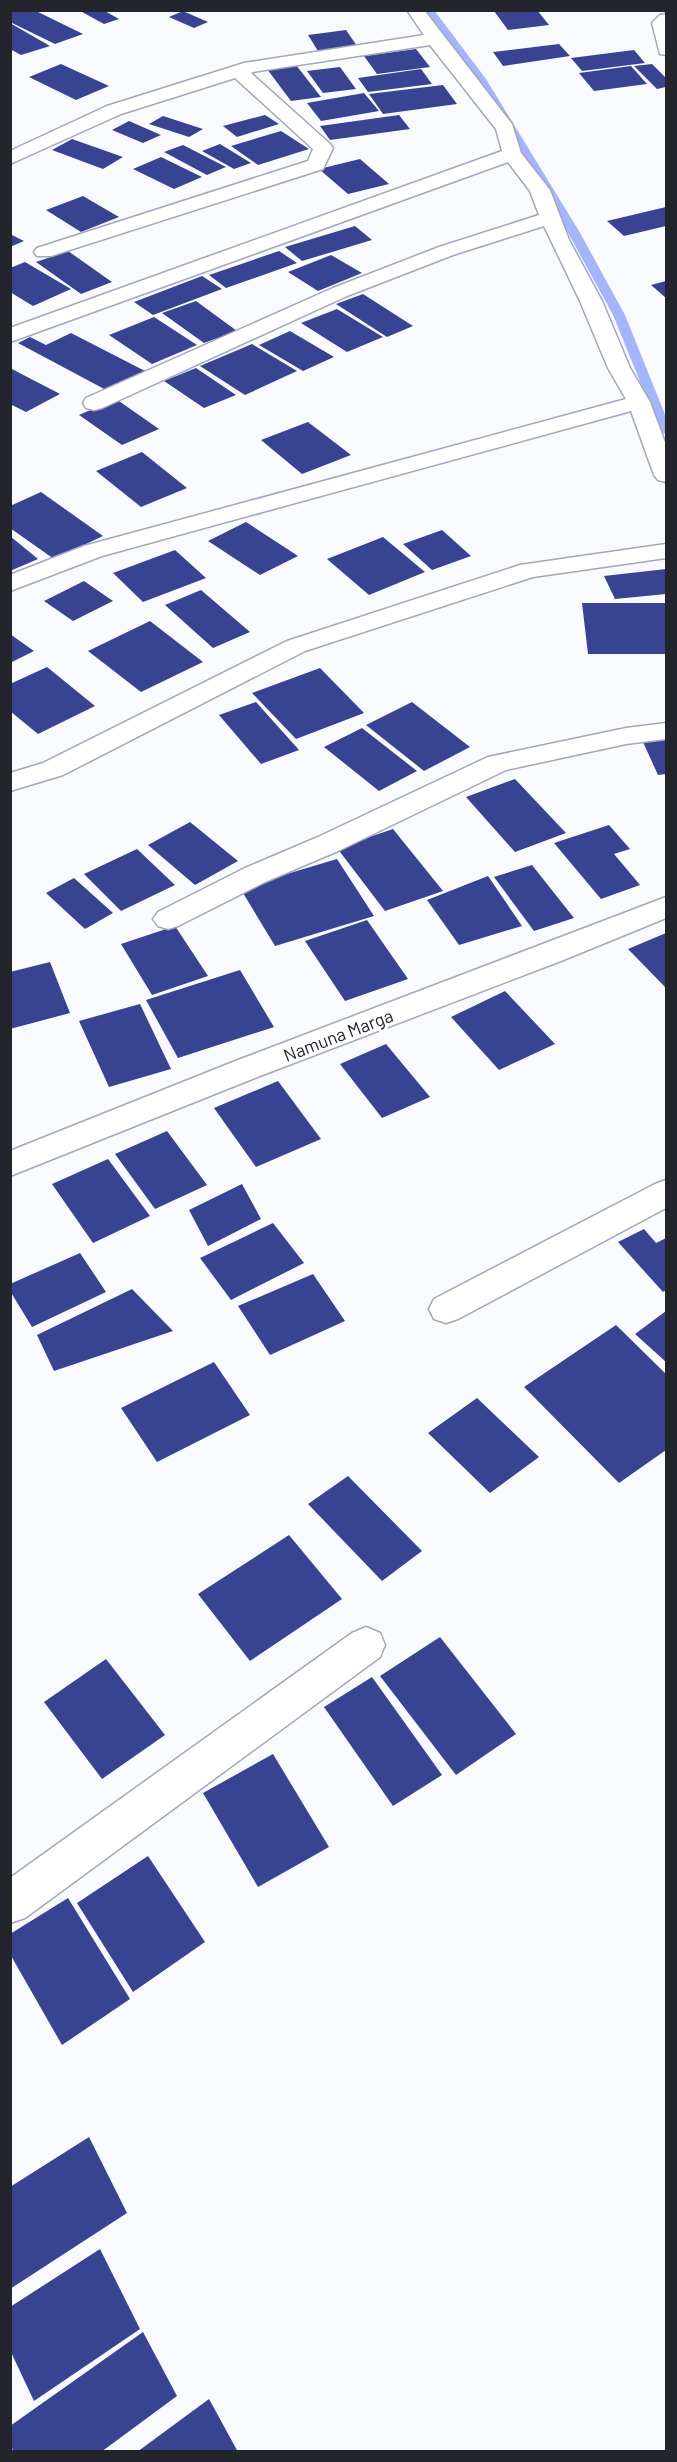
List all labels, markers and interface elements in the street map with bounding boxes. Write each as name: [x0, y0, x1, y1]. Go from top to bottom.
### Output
street label: Namuna Marga: [280, 1004, 396, 1066]

